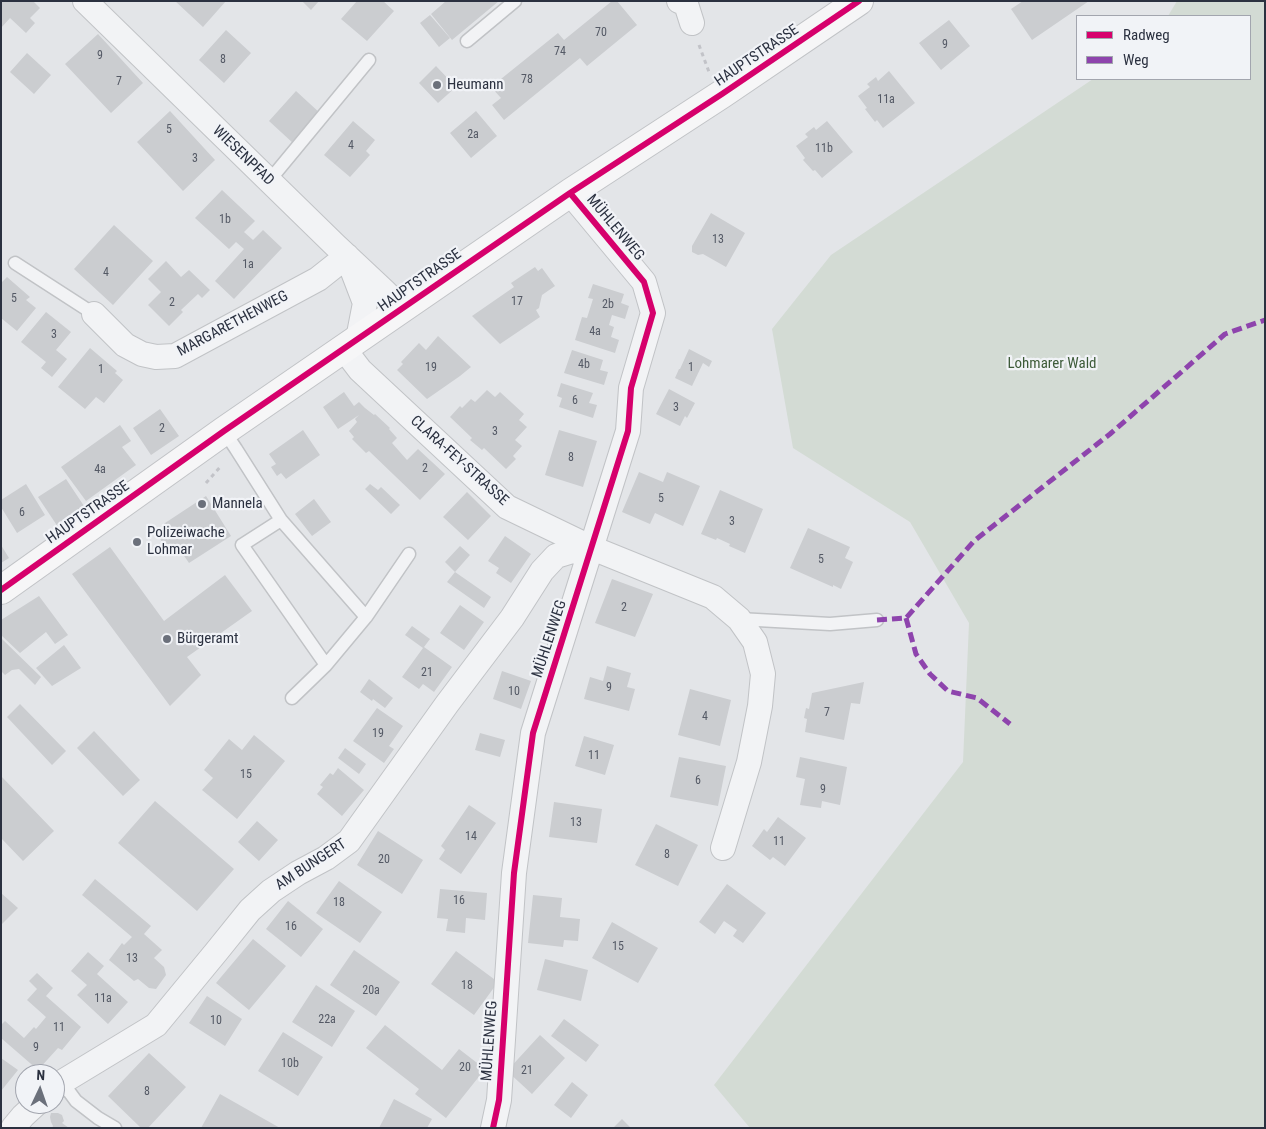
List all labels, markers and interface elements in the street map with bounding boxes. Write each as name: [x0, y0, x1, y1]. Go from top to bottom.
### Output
legend: [1076, 15, 1251, 80]
street label: HAUPTSTRASSE: [712, 21, 802, 91]
house number: 70: [595, 26, 607, 40]
text: Radweg: [1123, 26, 1170, 44]
house number: 9: [942, 38, 948, 52]
house number: 74: [554, 45, 566, 59]
house number: 9: [97, 49, 103, 63]
text: Weg: [1123, 51, 1149, 69]
house number: 8: [220, 53, 226, 67]
house number: 78: [521, 73, 533, 87]
house number: 7: [116, 75, 122, 89]
place label: Heumann: [447, 76, 504, 94]
marker: Heumann: [431, 79, 443, 91]
house number: 11a: [877, 93, 895, 107]
street label: WIESENPFAD: [208, 122, 278, 190]
house number: 5: [166, 123, 172, 137]
house number: 2a: [467, 128, 479, 142]
house number: 4: [348, 139, 354, 153]
house number: 11b: [815, 142, 833, 156]
house number: 3: [192, 152, 198, 166]
street label: MÜHLENWEG: [582, 191, 648, 265]
house number: 1b: [219, 213, 231, 227]
house number: 13: [712, 233, 724, 247]
street label: HAUPTSTRASSE: [375, 246, 465, 316]
house number: 1a: [242, 258, 254, 272]
house number: 4: [103, 266, 109, 280]
street label: MARGARETHENWEG: [175, 287, 291, 361]
house number: 5: [11, 292, 17, 306]
house number: 17: [511, 295, 523, 309]
house number: 2: [169, 296, 175, 310]
house number: 2b: [602, 298, 614, 312]
house number: 4a: [589, 325, 601, 339]
house number: 3: [51, 328, 57, 342]
park label: Lohmarer Wald: [1007, 355, 1097, 373]
house number: 4b: [578, 358, 590, 372]
house number: 19: [425, 361, 437, 375]
house number: 1: [688, 361, 694, 375]
house number: 1: [98, 363, 104, 377]
house number: 6: [572, 394, 578, 408]
house number: 3: [673, 401, 679, 415]
street label: CLARA-FEY-STRASSE: [406, 412, 512, 510]
house number: 2: [159, 422, 165, 436]
house number: 3: [492, 425, 498, 439]
house number: 8: [568, 451, 574, 465]
house number: 2: [422, 462, 428, 476]
house number: 4a: [94, 463, 106, 477]
street label: HAUPTSTRASSE: [43, 478, 133, 548]
house number: 5: [658, 492, 664, 506]
place label: Mannela: [212, 495, 263, 513]
marker: Mannela: [196, 498, 208, 510]
house number: 6: [19, 506, 25, 520]
house number: 3: [729, 515, 735, 529]
place label: Polizeiwache Lohmar: [147, 524, 225, 559]
marker: Polizeiwache Lohmar: [131, 536, 143, 548]
house number: 5: [818, 553, 824, 567]
street label: MÜHLENWEG: [529, 598, 571, 680]
house number: 2: [621, 601, 627, 615]
place label: Bürgeramt: [177, 630, 238, 648]
marker: Bürgeramt: [161, 633, 173, 645]
house number: 21: [421, 666, 433, 680]
house number: 9: [606, 681, 612, 695]
house number: 10: [508, 685, 520, 699]
house number: 7: [824, 706, 830, 720]
house number: 4: [702, 710, 708, 724]
house number: 19: [372, 727, 384, 741]
house number: 11: [588, 749, 600, 763]
house number: 15: [240, 768, 252, 782]
house number: 6: [695, 774, 701, 788]
house number: 9: [820, 783, 826, 797]
house number: 13: [570, 816, 582, 830]
house number: 14: [465, 830, 477, 844]
street label: AM BUNGERT: [272, 835, 350, 895]
house number: 11: [773, 835, 785, 849]
house number: 8: [664, 848, 670, 862]
house number: 20: [378, 853, 390, 867]
house number: 16: [453, 894, 465, 908]
house number: 18: [333, 896, 345, 910]
house number: 16: [285, 920, 297, 934]
house number: 15: [612, 940, 624, 954]
house number: 13: [126, 952, 138, 966]
house number: 18: [461, 979, 473, 993]
house number: 20a: [362, 984, 380, 998]
house number: 11a: [94, 992, 112, 1006]
street label: MÜHLENWEG: [478, 1000, 502, 1082]
house number: 22a: [318, 1013, 336, 1027]
house number: 10: [210, 1014, 222, 1028]
house number: 11: [53, 1021, 65, 1035]
house number: 9: [33, 1041, 39, 1055]
house number: 10b: [281, 1057, 299, 1071]
house number: 20: [459, 1061, 471, 1075]
north arrow: [15, 1064, 65, 1114]
house number: 21: [521, 1064, 533, 1078]
text: N: [36, 1067, 45, 1083]
house number: 8: [144, 1085, 150, 1099]

